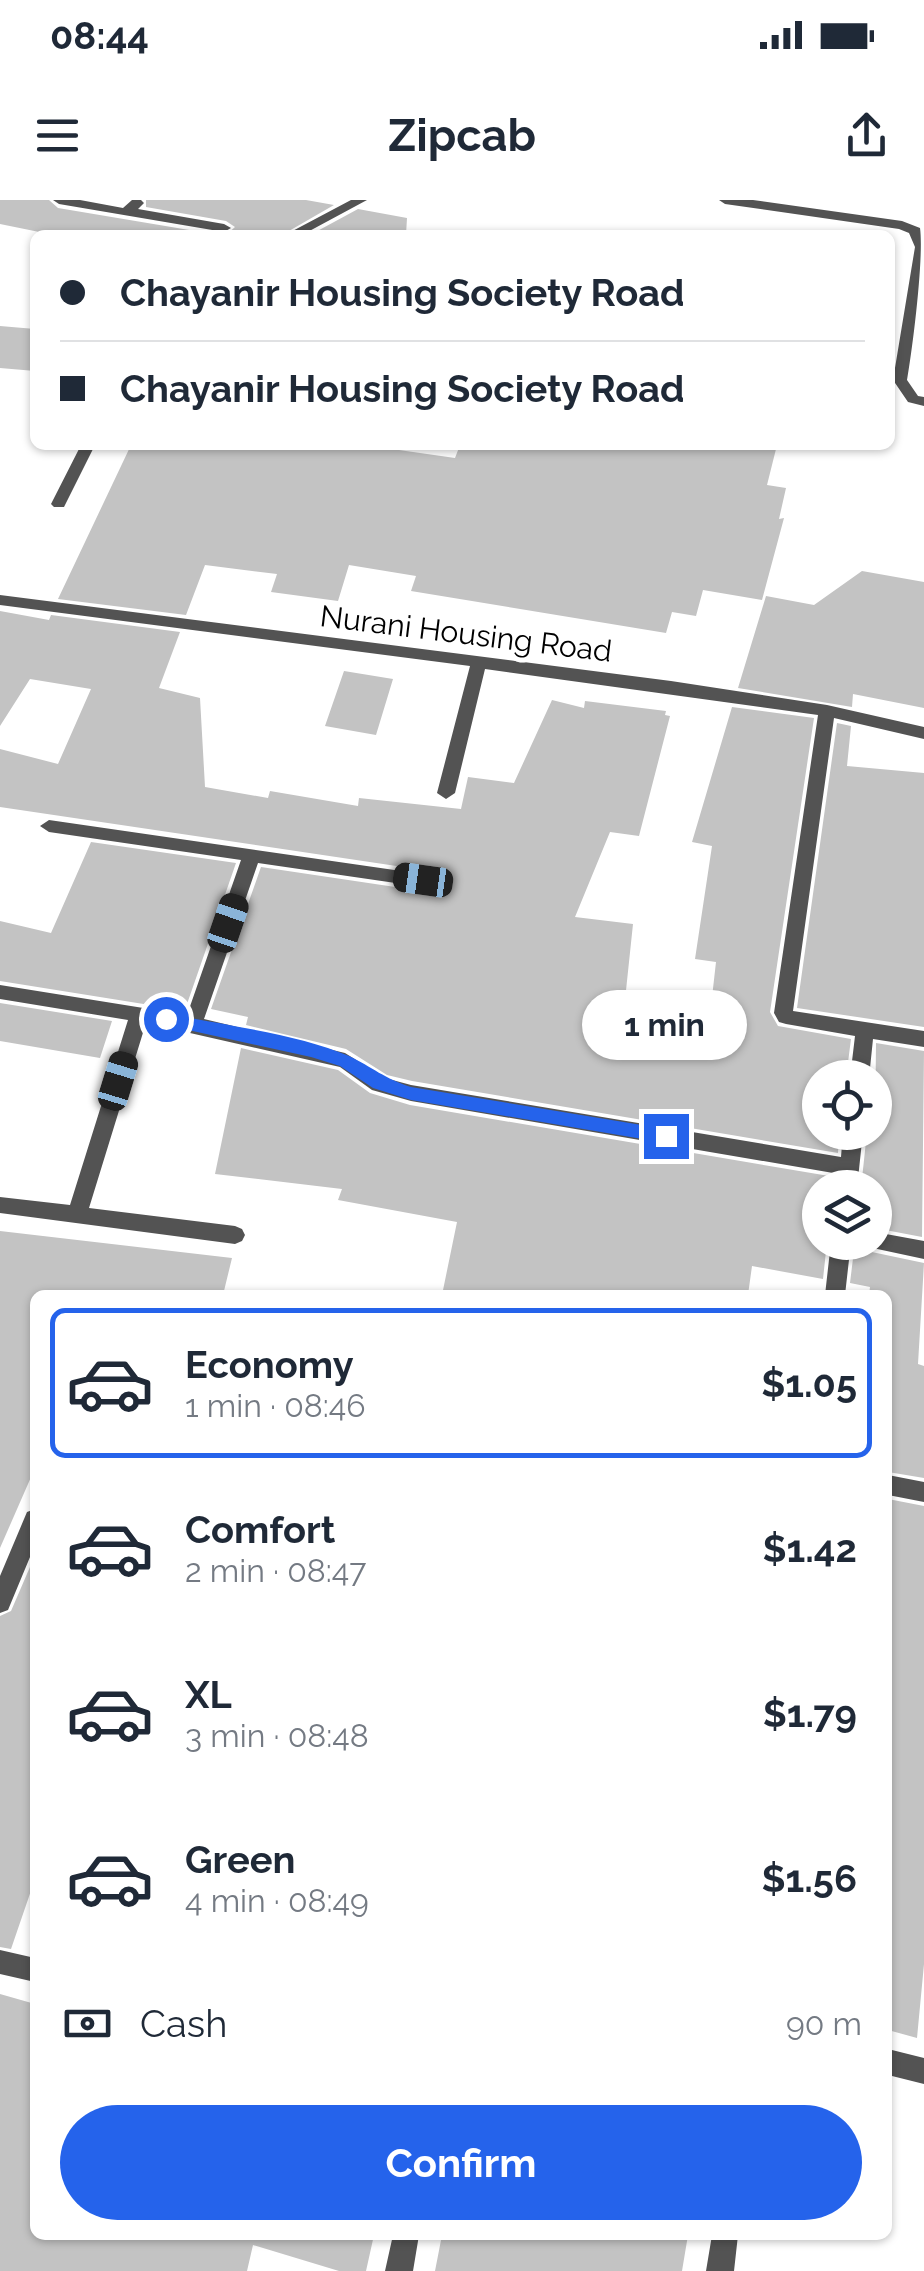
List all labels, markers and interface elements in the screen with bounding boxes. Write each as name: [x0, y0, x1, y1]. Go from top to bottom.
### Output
text: 08:44: [50, 13, 149, 58]
icon: menu: [30, 108, 85, 163]
icon: share: [839, 108, 894, 163]
text: Zipcab: [388, 109, 536, 162]
text: Chayanir Housing Society Road: [120, 270, 685, 315]
text: Chayanir Housing Society Road: [120, 366, 685, 411]
street label: Nurani Housing Road: [318, 598, 614, 669]
car: [391, 861, 455, 899]
car: [204, 890, 252, 956]
callout: 1 min: [584, 991, 748, 1061]
route start: [144, 997, 189, 1042]
text: 1 min: [624, 1006, 705, 1043]
car: [95, 1048, 141, 1114]
map controls: [802, 1060, 892, 1260]
button: locate: [802, 1060, 892, 1150]
route end: [644, 1114, 689, 1159]
button: layers: [802, 1170, 892, 1260]
icon: car: [65, 1338, 155, 1428]
text: Economy: [185, 1342, 354, 1387]
text: $1.05: [761, 1361, 857, 1406]
text: 1 min · 08:46: [185, 1387, 366, 1424]
icon: car: [65, 1503, 155, 1593]
text: Comfort: [185, 1507, 335, 1552]
text: $1.42: [762, 1526, 857, 1571]
text: 2 min · 08:47: [185, 1552, 366, 1589]
icon: car: [65, 1668, 155, 1758]
text: XL: [185, 1672, 232, 1717]
text: $1.79: [763, 1691, 857, 1736]
text: 3 min · 08:48: [185, 1717, 369, 1754]
icon: car: [65, 1833, 155, 1923]
text: Green: [185, 1837, 295, 1882]
text: $1.56: [761, 1856, 857, 1901]
text: 4 min · 08:49: [185, 1882, 369, 1919]
icon: cash: [60, 1996, 115, 2051]
text: Cash: [140, 2001, 227, 2046]
text: 90 m: [786, 2005, 862, 2042]
button: Confirm: [60, 2105, 862, 2220]

